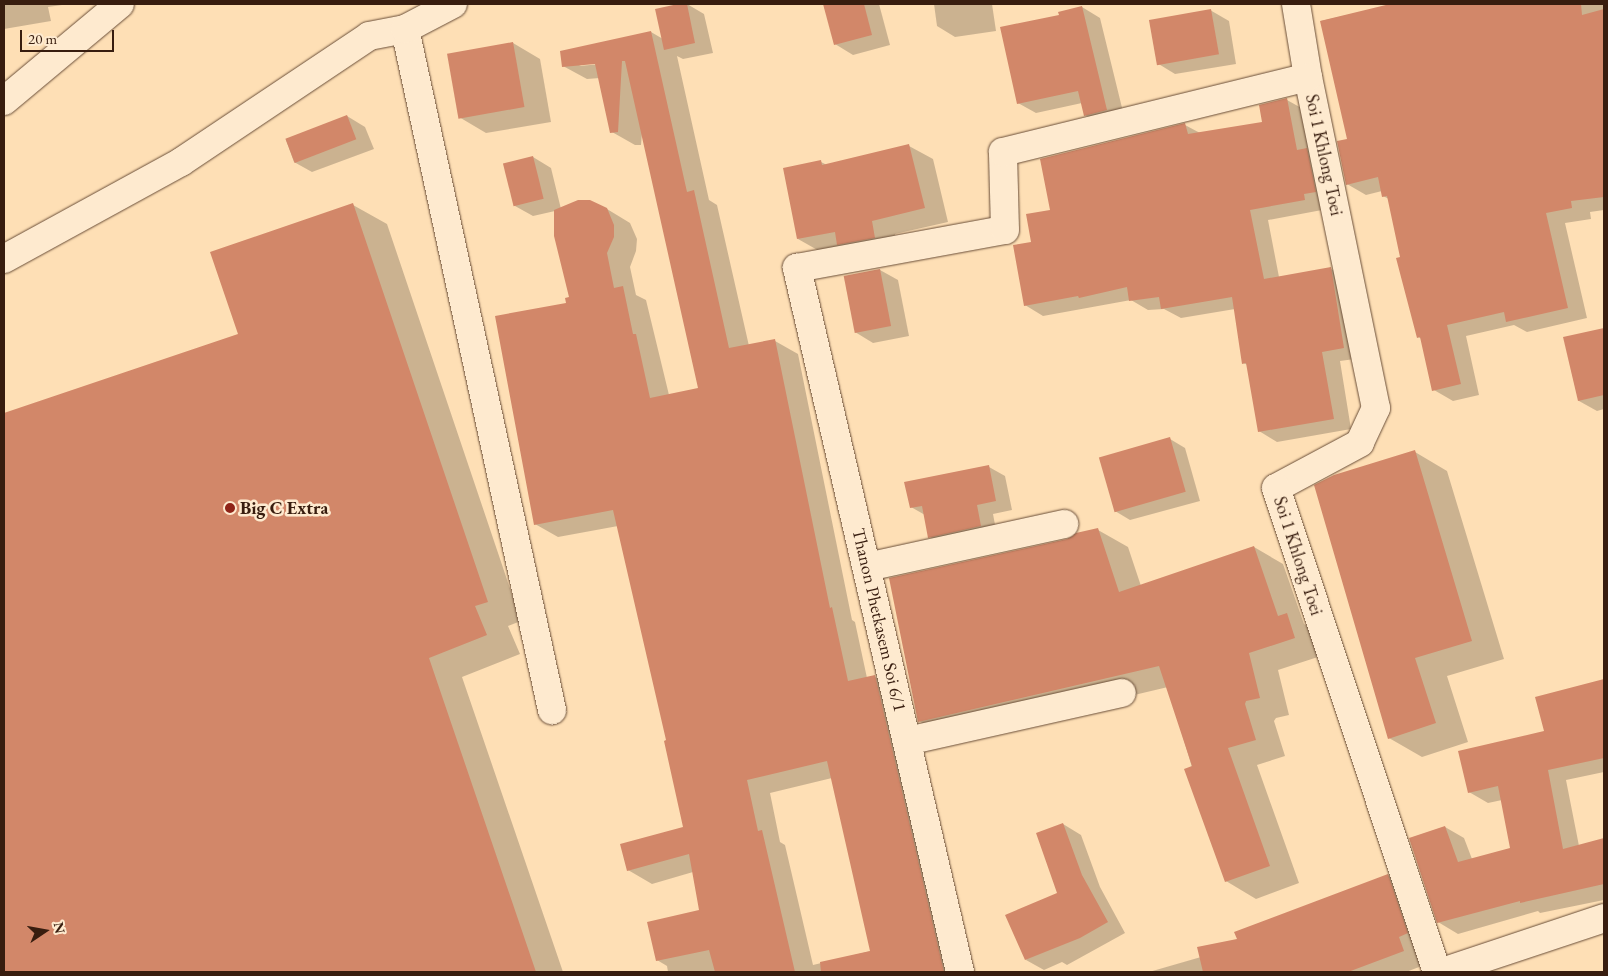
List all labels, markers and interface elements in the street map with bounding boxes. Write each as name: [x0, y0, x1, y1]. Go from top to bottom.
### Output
scale bar: [22, 20, 116, 52]
text: 20 m: [28, 29, 57, 48]
street label: Soi 1 Khlong Toei: [1301, 92, 1347, 218]
street label: Soi 1 Khlong Toei: [1269, 494, 1327, 618]
place label: Big C Extra: [240, 497, 328, 519]
marker: Big C Extra: [224, 502, 236, 514]
street label: Thanon Phetkasem Soi 6/1: [847, 526, 911, 714]
north arrow: [20, 906, 70, 956]
text: N: [50, 920, 70, 935]

